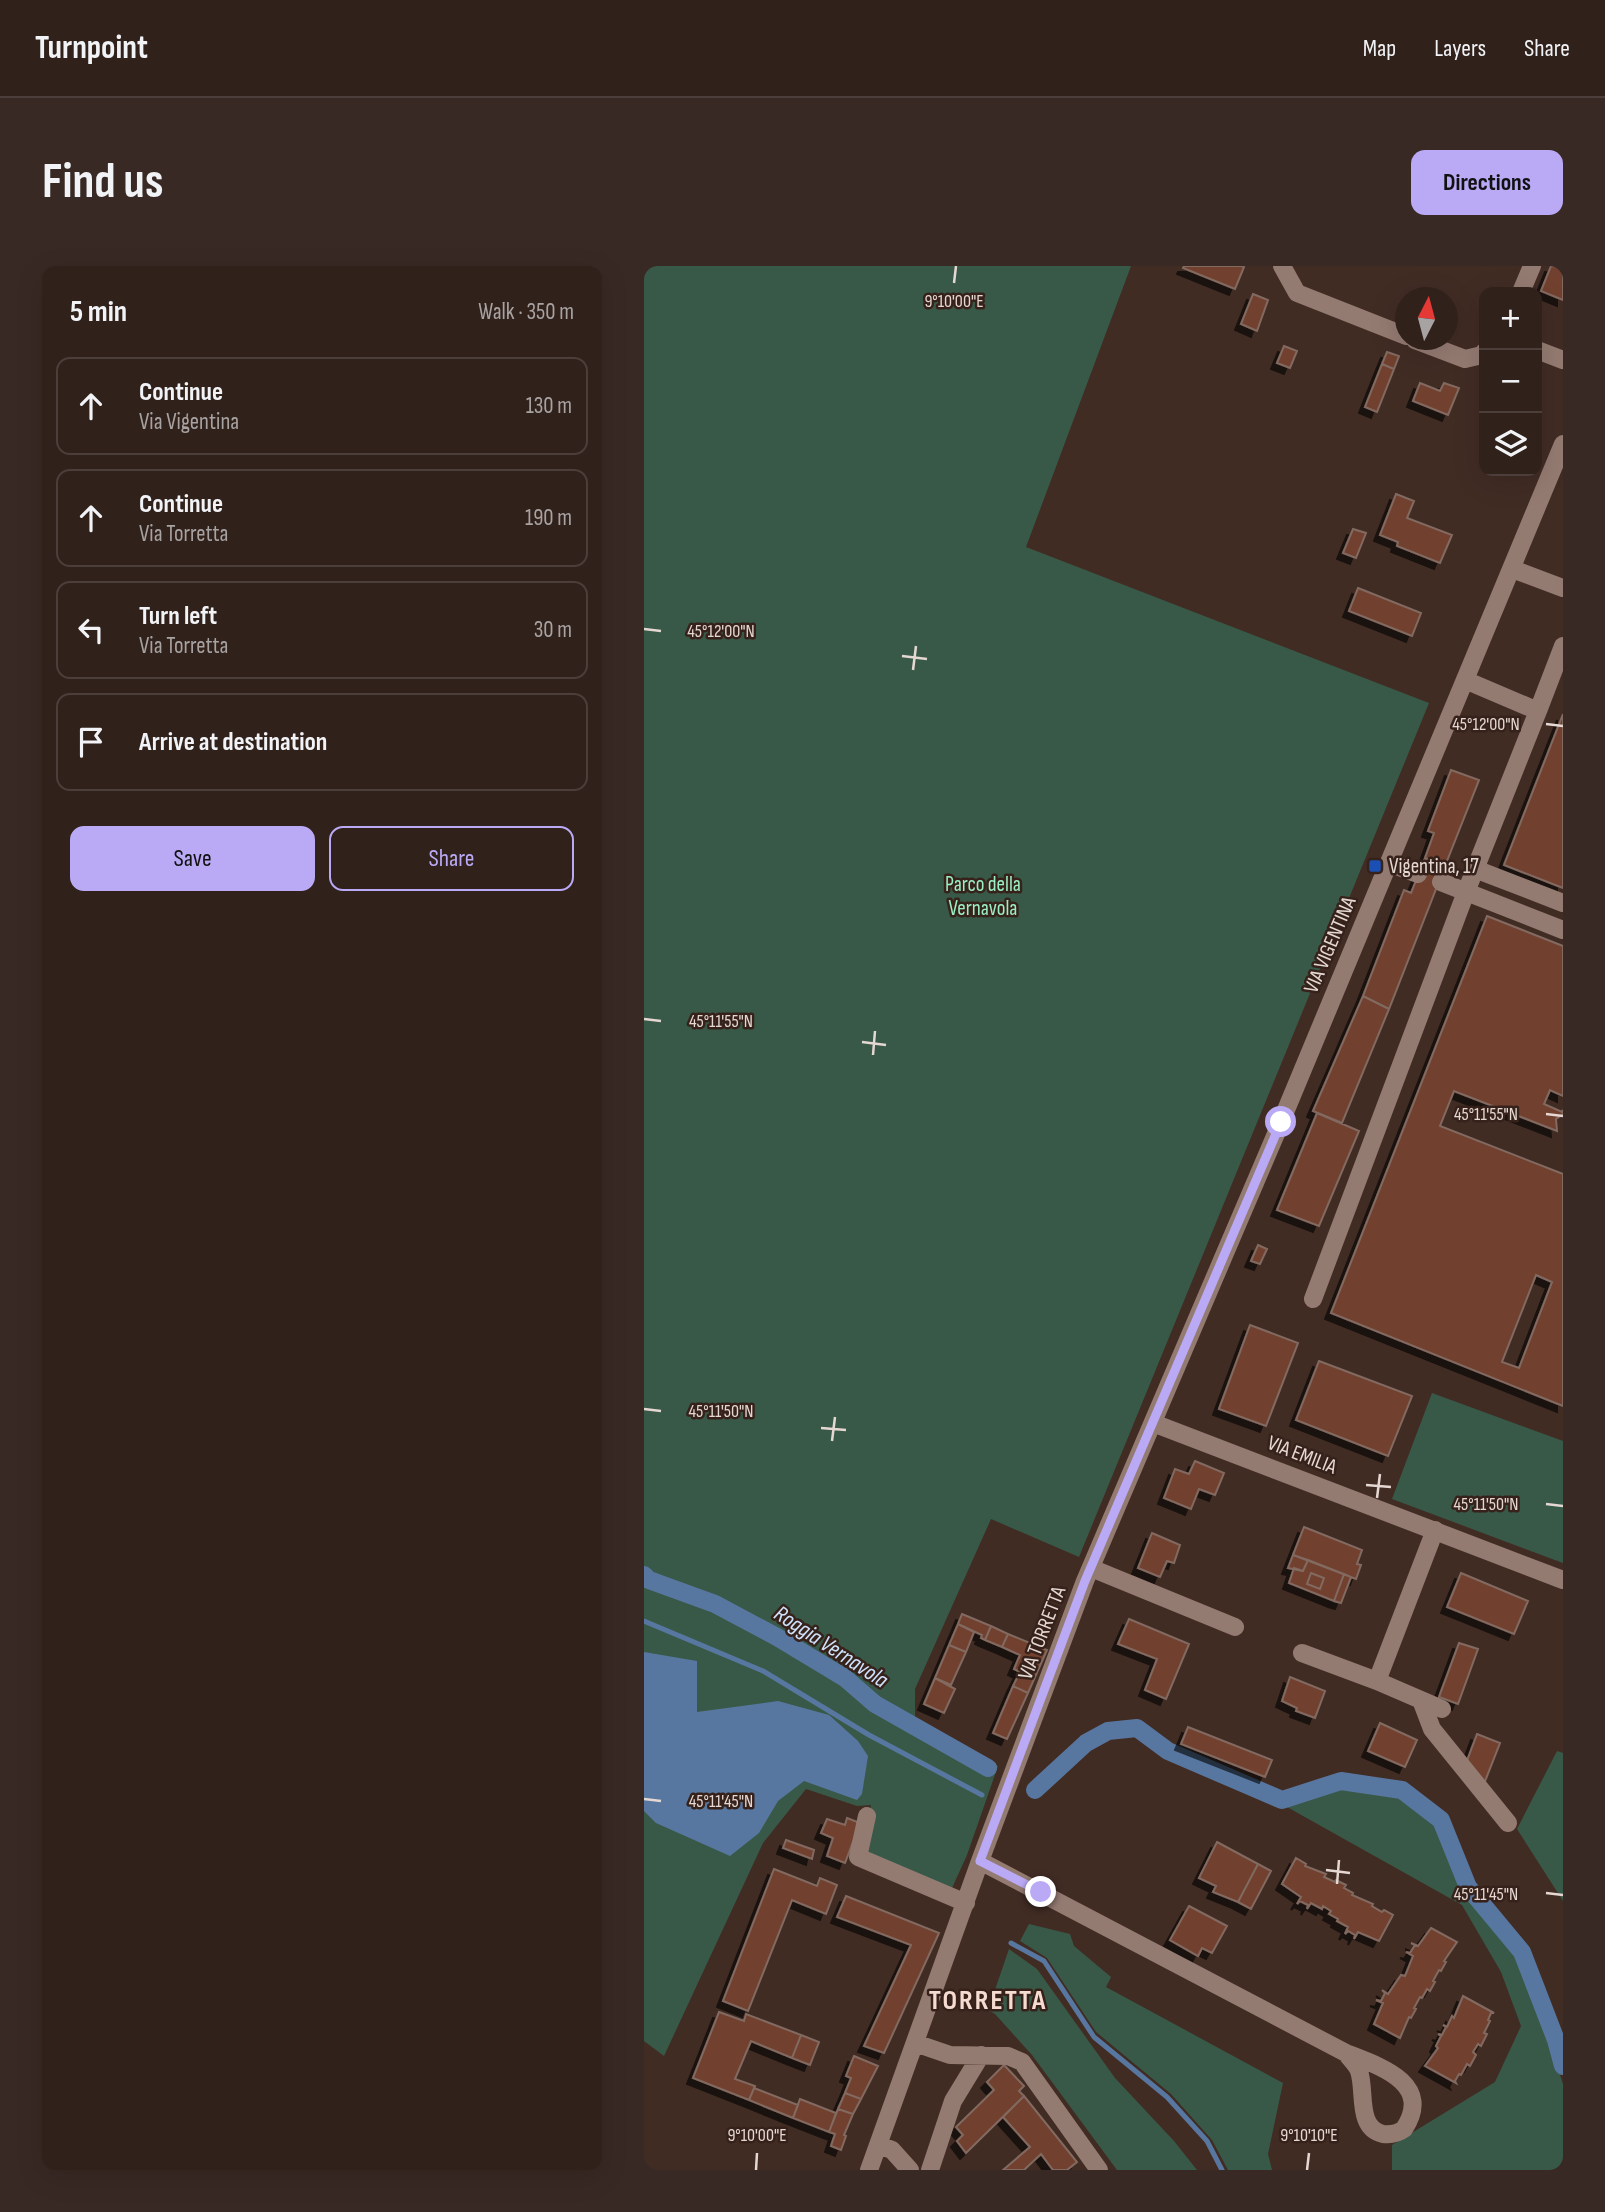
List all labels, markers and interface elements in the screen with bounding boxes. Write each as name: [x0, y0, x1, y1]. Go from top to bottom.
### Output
text: Turnpoint: [35, 28, 148, 68]
text: Map: [1363, 34, 1396, 63]
text: Layers: [1434, 34, 1486, 63]
text: Share: [1524, 34, 1570, 63]
button: Directions: [1411, 150, 1563, 215]
text: Find us: [42, 153, 164, 212]
north arrow: [1395, 287, 1458, 350]
map controls: [1479, 287, 1542, 476]
button: +: [1479, 287, 1542, 350]
text: 9°10'00"E: [924, 291, 984, 312]
text: 5 min: [70, 294, 127, 330]
text: Walk · 350 m: [478, 298, 574, 326]
button: −: [1479, 350, 1542, 413]
text: Continue: [139, 377, 223, 408]
icon: ahead: [72, 387, 110, 425]
text: 130 m: [526, 392, 572, 420]
text: Via Vigentina: [139, 408, 239, 436]
button: layers: [1479, 413, 1542, 476]
text: Continue: [139, 489, 223, 520]
icon: ahead: [72, 499, 110, 537]
text: 190 m: [525, 504, 572, 532]
text: Via Torretta: [139, 520, 228, 548]
text: Turn left: [139, 601, 217, 632]
icon: left: [72, 611, 110, 649]
text: 30 m: [534, 616, 572, 644]
text: 45°12'00"N: [687, 621, 755, 642]
text: Via Torretta: [139, 632, 228, 660]
text: 45°12'00"N: [1452, 714, 1520, 735]
icon: arrive: [72, 723, 110, 761]
text: Arrive at destination: [139, 727, 327, 758]
button: Save: [70, 826, 315, 891]
button: Share: [329, 826, 574, 891]
place label: Vigentina, 17: [1389, 854, 1479, 879]
marker: Vigentina, 17: [1367, 858, 1383, 874]
park label: Parco della Vernavola: [945, 872, 1021, 921]
street label: VIA VIGENTINA: [1299, 892, 1362, 997]
text: 45°11'55"N: [689, 1011, 753, 1032]
text: 45°11'55"N: [1454, 1104, 1518, 1125]
route start: [1265, 1106, 1296, 1137]
text: 45°11'50"N: [689, 1401, 753, 1422]
street label: VIA EMILIA: [1264, 1430, 1341, 1480]
text: 45°11'50"N: [1454, 1494, 1518, 1515]
street label: VIA TORRETTA: [1013, 1582, 1072, 1683]
water label: Roggia Vernavola: [769, 1600, 894, 1695]
text: 45°11'45"N: [689, 1791, 753, 1812]
route end: [1025, 1876, 1056, 1907]
text: 45°11'45"N: [1454, 1884, 1518, 1905]
district label: TORRETTA: [929, 1984, 1047, 2017]
text: 9°10'00"E: [727, 2125, 787, 2146]
text: 9°10'10"E: [1280, 2125, 1338, 2146]

